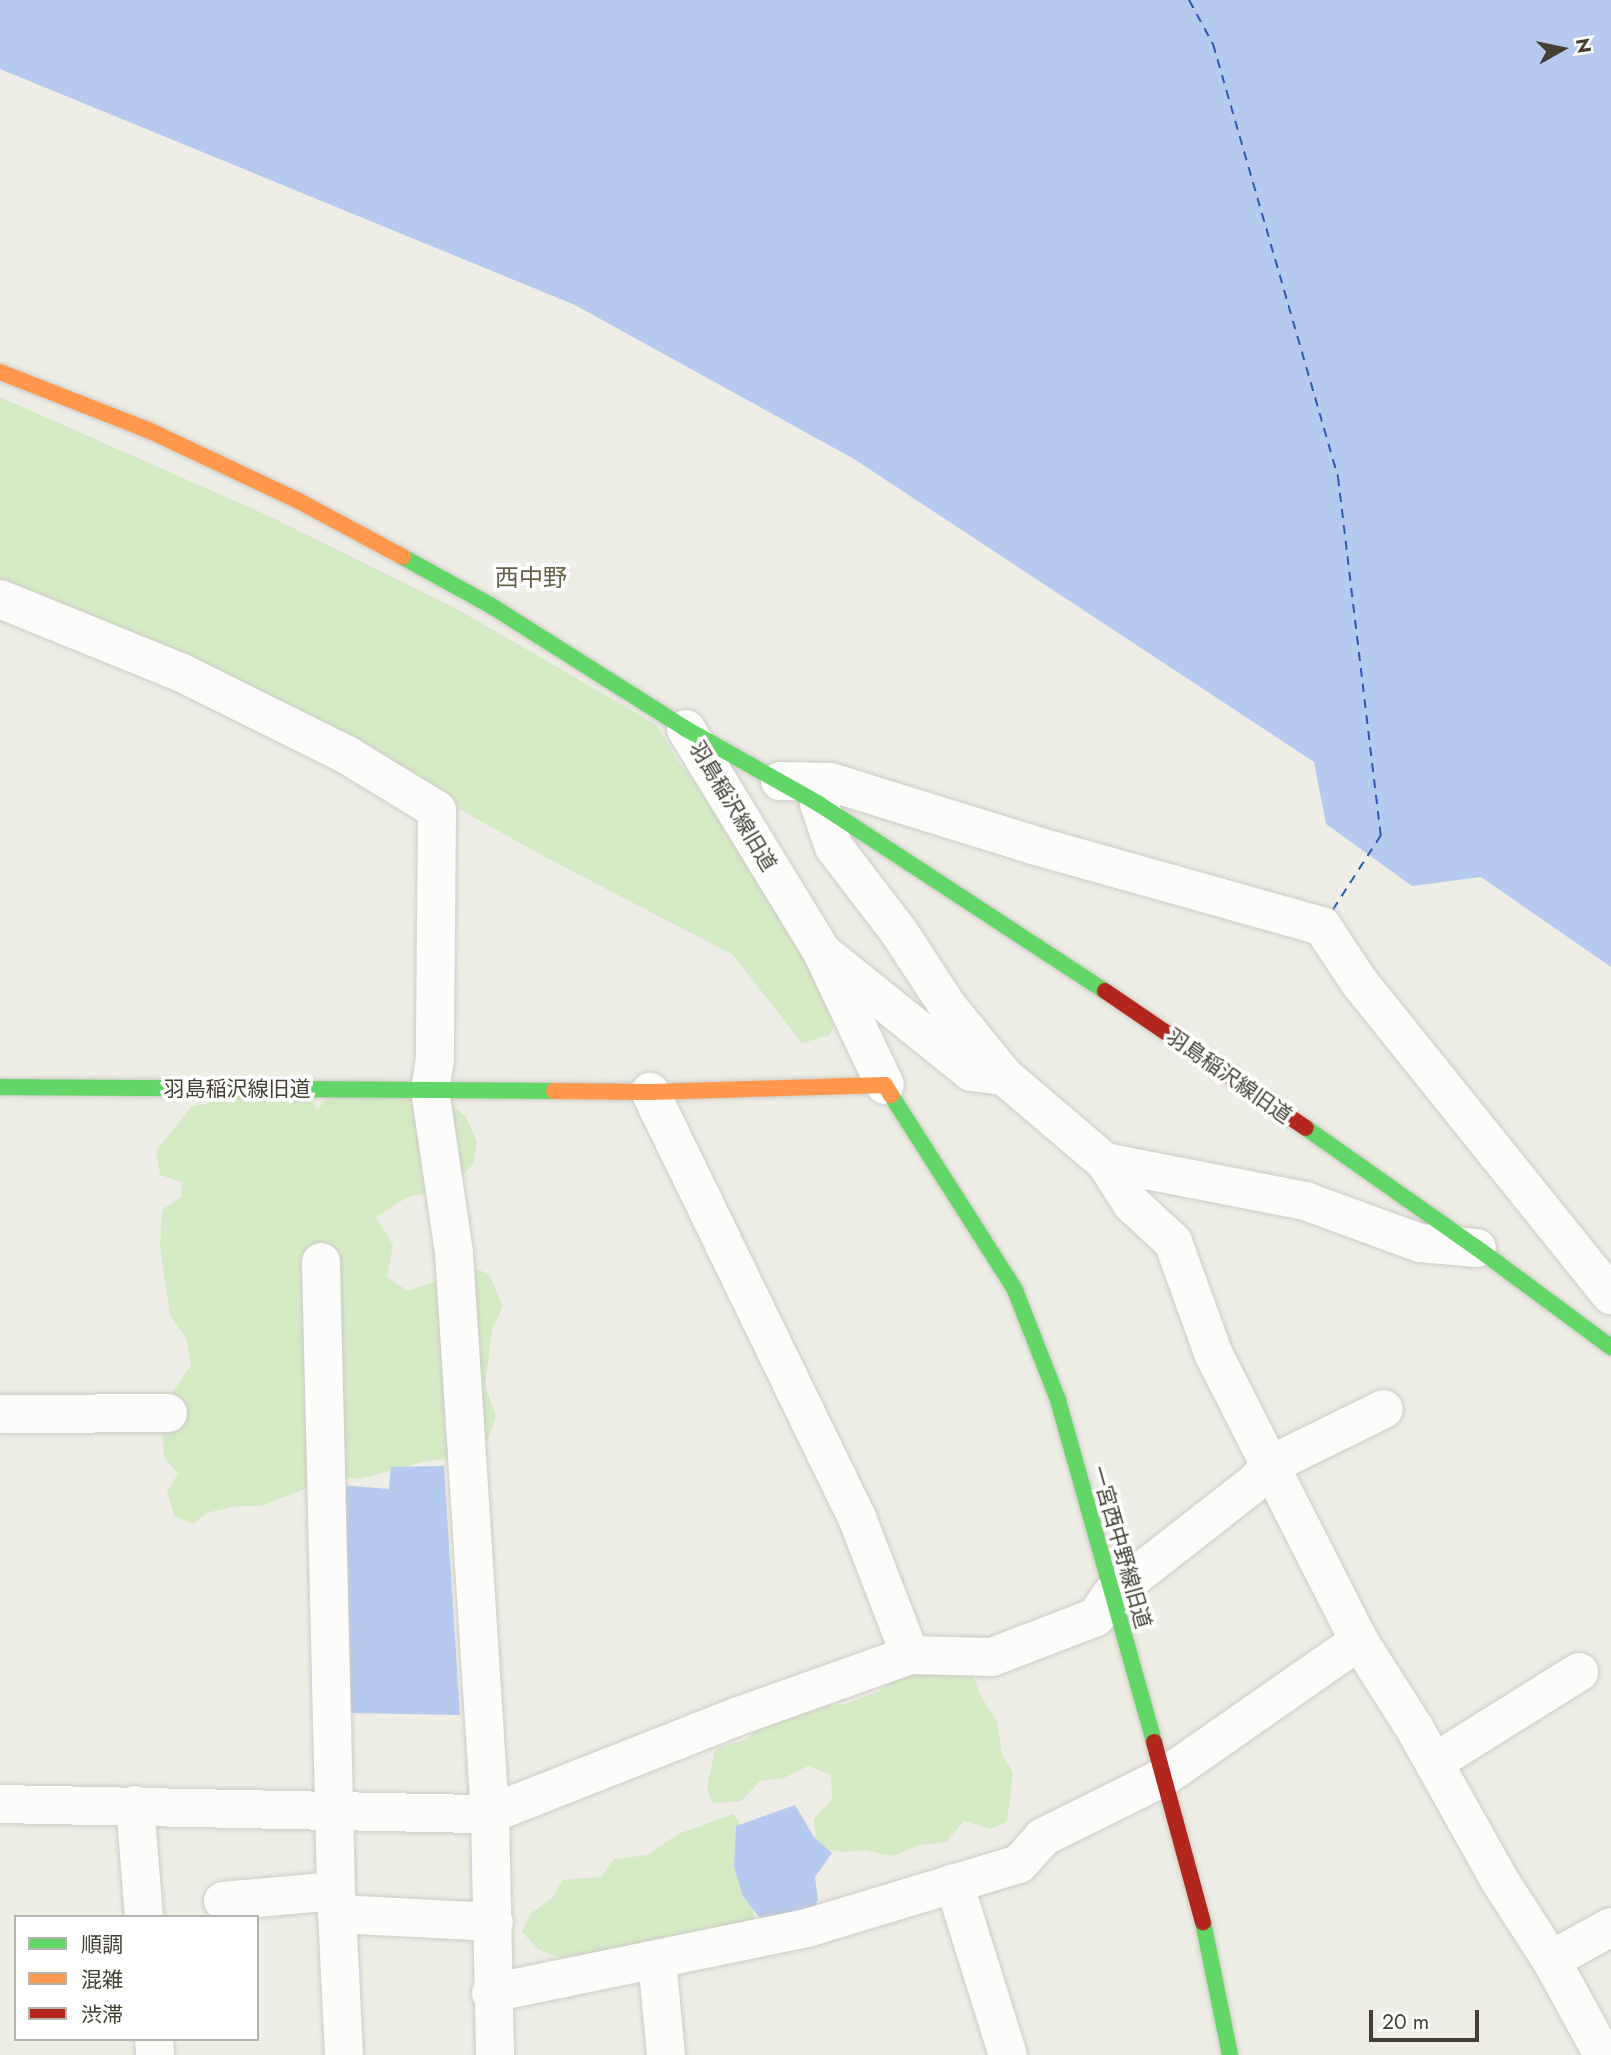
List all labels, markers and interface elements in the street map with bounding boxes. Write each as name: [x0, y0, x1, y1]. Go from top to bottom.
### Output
north arrow: [1527, 14, 1597, 84]
text: N: [1569, 36, 1598, 55]
district label: 西中野: [495, 564, 567, 592]
street label: 羽島稲沢線旧道: [684, 737, 782, 875]
street label: 羽島稲沢線旧道: [1162, 1024, 1296, 1128]
street label: 羽島稲沢線旧道: [164, 1076, 310, 1102]
street label: 一宮西中野線旧道: [1086, 1463, 1156, 1631]
legend: [14, 1915, 259, 2041]
text: 順調: [81, 1930, 123, 1960]
text: 混雑: [81, 1965, 123, 1995]
scale bar: [1373, 1996, 1483, 2040]
text: 渋滞: [81, 2000, 123, 2030]
text: 20 m: [1382, 2007, 1429, 2037]

